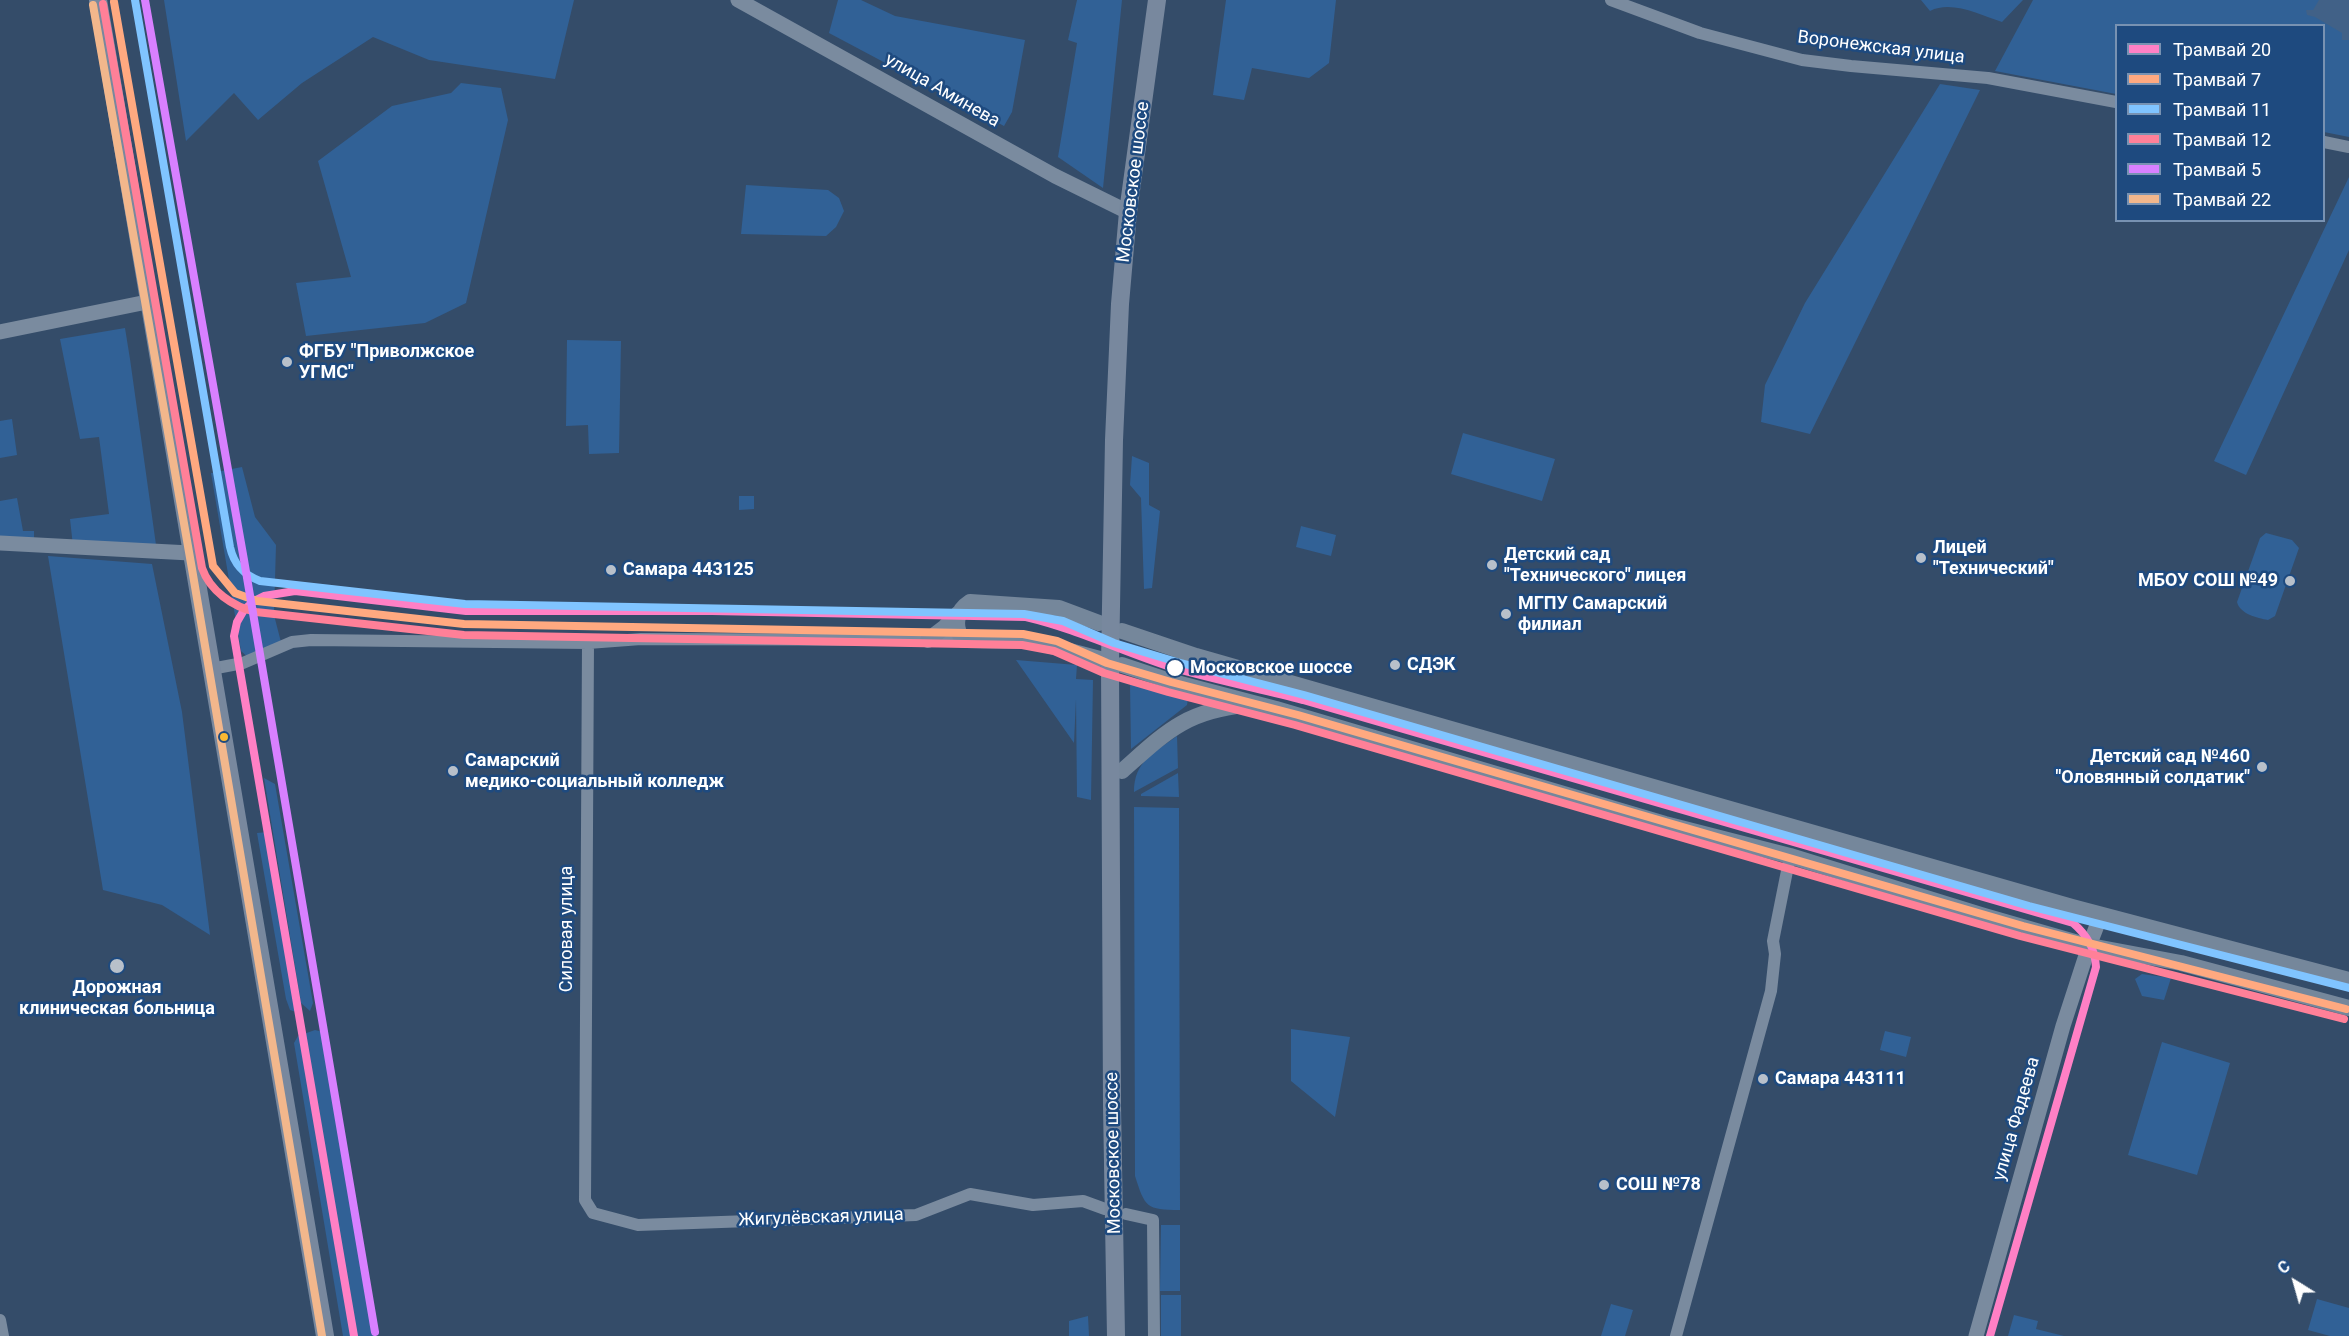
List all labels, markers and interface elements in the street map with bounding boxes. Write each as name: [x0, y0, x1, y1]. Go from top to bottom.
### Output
legend: [2115, 24, 2325, 222]
street label: Воронежская улица: [1796, 27, 1966, 69]
text: Трамвай 20: [2173, 39, 2271, 60]
street label: улица Аминева: [881, 49, 1003, 133]
text: Трамвай 7: [2173, 69, 2261, 90]
text: Трамвай 11: [2173, 99, 2271, 120]
street label: Московское шоссе: [1113, 100, 1155, 264]
text: Трамвай 12: [2173, 129, 2271, 150]
text: Трамвай 5: [2173, 159, 2261, 180]
text: Трамвай 22: [2173, 189, 2271, 210]
place label: ФГБУ "Приволжское УГМС": [299, 341, 474, 384]
marker: ФГБУ "Приволжское УГМС": [280, 355, 294, 369]
place label: Лицей "Технический": [1933, 537, 2054, 580]
place label: Детский сад "Технического" лицея: [1504, 544, 1686, 586]
marker: Лицей "Технический": [1914, 551, 1928, 565]
marker: Детский сад "Технического" лицея: [1485, 558, 1499, 572]
place label: Самара 443125: [623, 559, 754, 581]
marker: Самара 443125: [604, 563, 618, 577]
place label: МБОУ СОШ №49: [2138, 570, 2278, 592]
marker: МБОУ СОШ №49: [2283, 574, 2297, 588]
place label: МГПУ Самарский филиал: [1518, 593, 1667, 636]
marker: МГПУ Самарский филиал: [1499, 607, 1513, 621]
place label: СДЭК: [1407, 654, 1455, 676]
place label: Московское шоссе: [1190, 657, 1352, 679]
marker: Московское шоссе: [1165, 658, 1185, 678]
marker: СДЭК: [1388, 658, 1402, 672]
unlabelled marker: [218, 731, 230, 743]
place label: Детский сад №460 "Оловянный солдатик": [2056, 746, 2250, 789]
place label: Самарский медико-социальный колледж: [465, 750, 724, 792]
marker: Детский сад №460 "Оловянный солдатик": [2255, 760, 2269, 774]
marker: Самарский медико-социальный колледж: [446, 764, 460, 778]
street label: Силовая улица: [556, 866, 578, 992]
marker: Дорожная клиническая больница: [108, 957, 126, 975]
place label: Дорожная клиническая больница: [19, 977, 215, 1020]
street label: улица Фадеева: [1989, 1055, 2045, 1183]
place label: Самара 443111: [1775, 1068, 1906, 1090]
street label: Московское шоссе: [1102, 1072, 1126, 1234]
marker: Самара 443111: [1756, 1072, 1770, 1086]
place label: СОШ №78: [1616, 1174, 1701, 1196]
marker: СОШ №78: [1597, 1178, 1611, 1192]
street label: Жигулёвская улица: [738, 1204, 904, 1232]
north arrow: [2265, 1252, 2325, 1312]
text: С: [2274, 1256, 2294, 1278]

